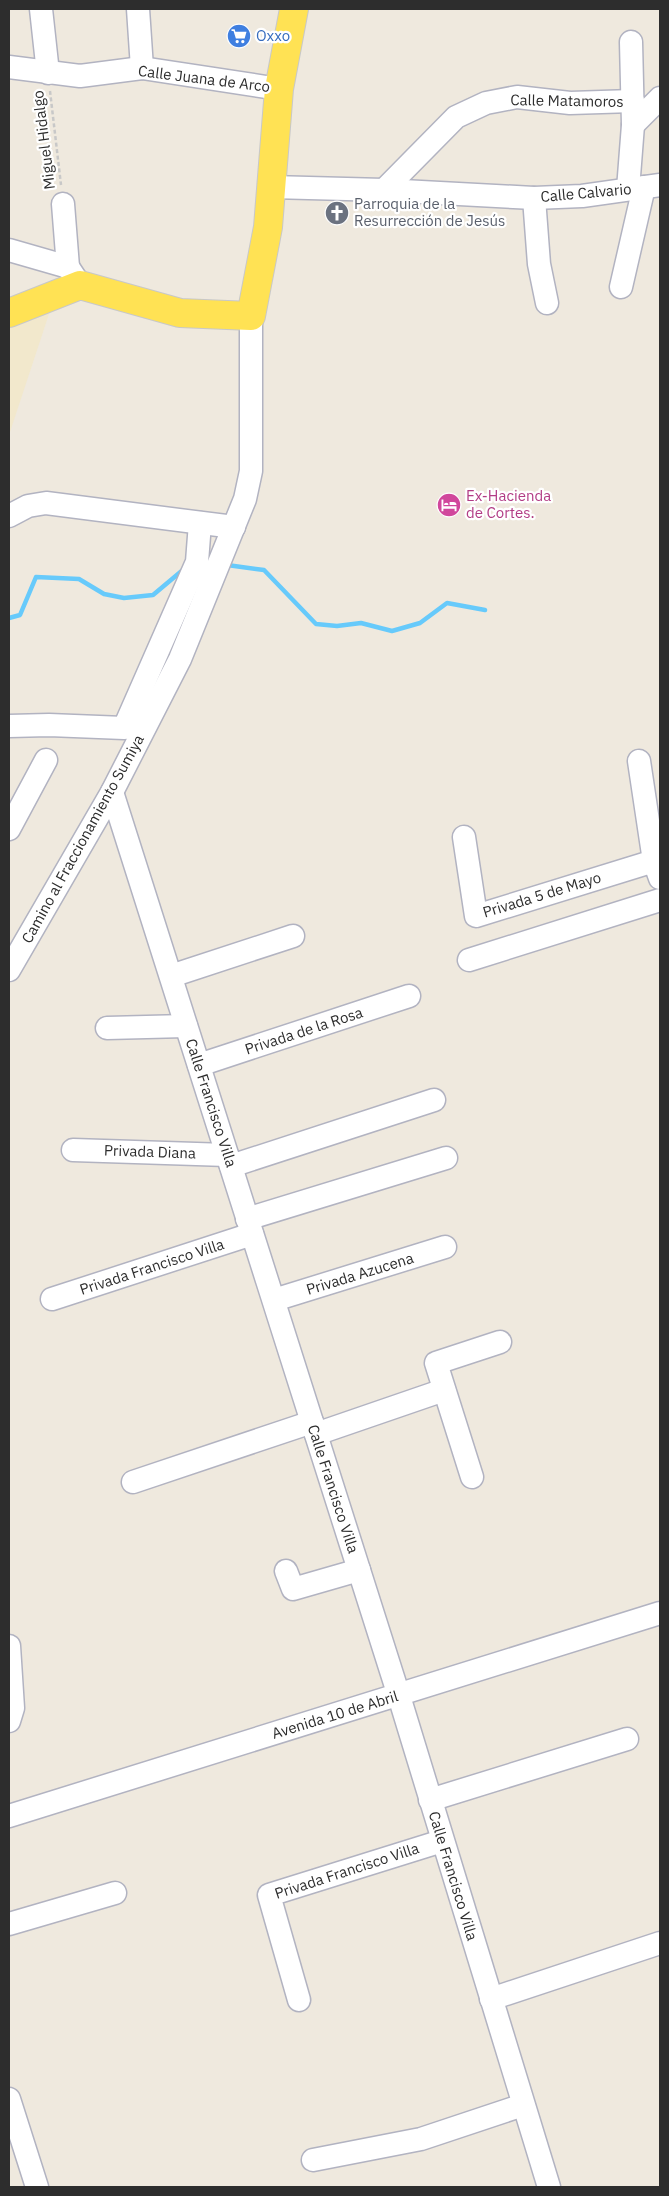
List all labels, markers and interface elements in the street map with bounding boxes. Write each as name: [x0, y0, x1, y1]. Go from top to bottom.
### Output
supermarket icon: Oxxo: [226, 23, 252, 49]
place label: Oxxo: [256, 26, 290, 45]
street label: Calle Juana de Arco: [137, 61, 271, 96]
street label: Miguel Hidalgo: [28, 90, 59, 191]
street label: Calle Matamoros: [510, 90, 624, 111]
street label: Calle Calvario: [540, 179, 632, 206]
place label: Parroquia de la Resurrección de Jesús: [354, 194, 505, 230]
church icon: Parroquia de la Resurrección de Jesús: [324, 200, 350, 226]
place label: Ex-Hacienda de Cortes.: [466, 486, 551, 522]
hotel icon: Ex-Hacienda de Cortes.: [436, 492, 462, 518]
street label: Camino al Fraccionamiento Sumiya: [17, 731, 148, 946]
street label: Privada 5 de Mayo: [480, 868, 603, 922]
street label: Privada de la Rosa: [242, 1002, 365, 1059]
street label: Calle Francisco Villa: [182, 1036, 241, 1170]
street label: Privada Diana: [104, 1140, 196, 1163]
street label: Privada Francisco Villa: [77, 1234, 226, 1299]
street label: Privada Azucena: [304, 1248, 416, 1299]
street label: Calle Francisco Villa: [304, 1422, 363, 1556]
street label: Avenida 10 de Abril: [269, 1686, 400, 1743]
street label: Calle Francisco Villa: [425, 1809, 482, 1943]
street label: Privada Francisco Villa: [272, 1838, 421, 1903]

